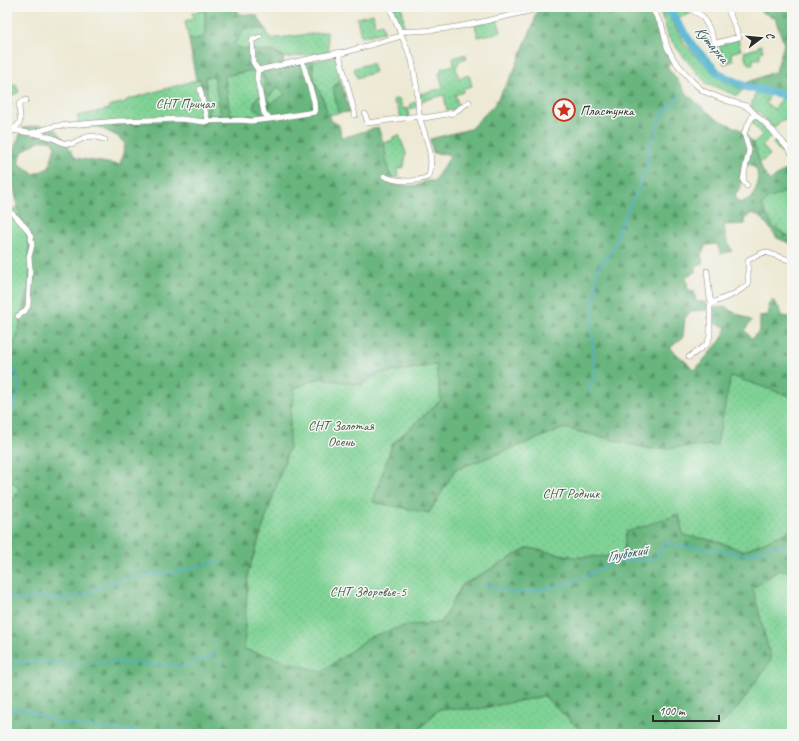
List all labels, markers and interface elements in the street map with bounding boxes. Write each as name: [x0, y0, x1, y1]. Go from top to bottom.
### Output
north arrow: [741, 18, 781, 58]
water label: Кутарка: [690, 22, 734, 68]
text: С: [763, 31, 779, 41]
park label: СНТ Причал: [156, 95, 216, 112]
place icon: Пластунка: [551, 97, 577, 123]
place label: Пластунка: [580, 102, 635, 119]
park label: СНТ Золотая Осень: [308, 417, 375, 450]
park label: СНТ Родник: [542, 485, 600, 502]
water label: Глубокий: [605, 540, 652, 566]
park label: СНТ Здоровье-5: [330, 583, 407, 600]
scale bar: [653, 697, 719, 723]
text: 100 m: [659, 703, 686, 719]

